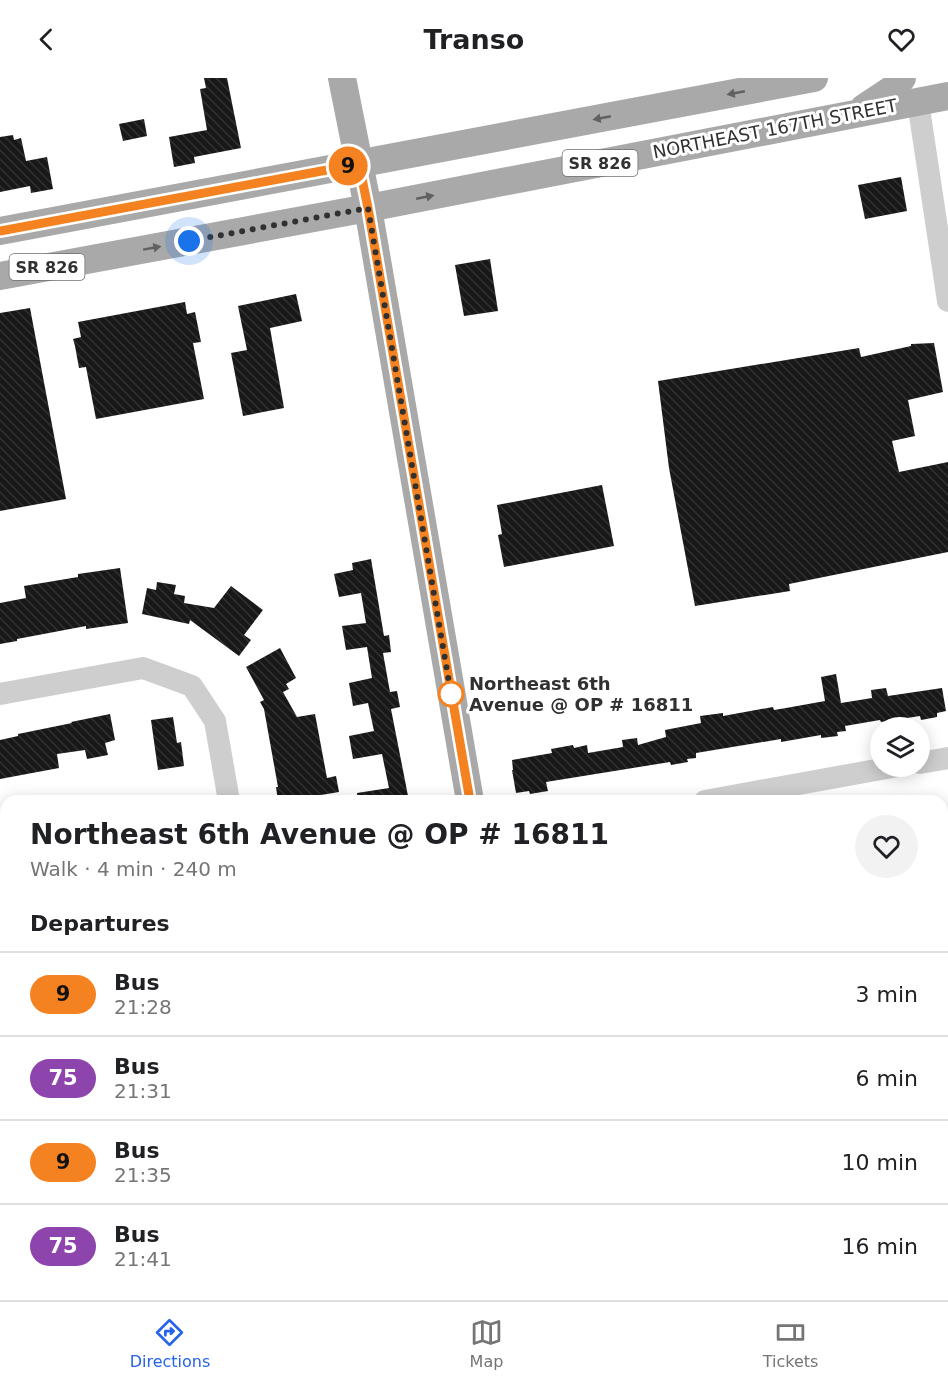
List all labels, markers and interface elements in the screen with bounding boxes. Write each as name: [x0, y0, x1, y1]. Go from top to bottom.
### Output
icon: back: [30, 23, 63, 56]
icon: heart: [885, 23, 918, 56]
text: Transo: [424, 24, 524, 55]
one-way arrow: [726, 89, 745, 98]
street label: NORTHEAST 167TH STREET: [651, 94, 900, 163]
one-way arrow: [592, 114, 611, 123]
line badge: 9: [328, 146, 368, 185]
road number: SR 826: [562, 150, 638, 176]
text: 9: [341, 154, 355, 178]
one-way arrow: [416, 192, 435, 201]
your location: [174, 226, 204, 256]
one-way arrow: [143, 243, 162, 252]
road number: SR 826: [9, 254, 84, 280]
place label: Northeast 6th Avenue @ OP # 16811: [469, 673, 693, 715]
marker: Northeast 6th Avenue @ OP # 16811: [438, 681, 464, 707]
map controls: [870, 717, 930, 777]
button: layers: [870, 717, 930, 777]
button: heart: [855, 815, 918, 878]
text: Northeast 6th Avenue @ OP # 16811: [30, 818, 609, 851]
text: Walk · 4 min · 240 m: [30, 857, 237, 881]
text: Departures: [30, 911, 170, 936]
text: Bus: [114, 970, 160, 995]
text: 9: [56, 982, 70, 1006]
text: 3 min: [856, 982, 918, 1007]
text: 21:28: [114, 995, 172, 1019]
text: Bus: [114, 1054, 160, 1079]
text: 75: [48, 1066, 78, 1090]
text: 6 min: [856, 1066, 918, 1091]
text: 21:31: [114, 1079, 172, 1103]
text: Bus: [114, 1138, 160, 1163]
text: 9: [56, 1150, 70, 1174]
text: 10 min: [842, 1150, 918, 1175]
text: 21:35: [114, 1163, 172, 1187]
text: Bus: [114, 1222, 160, 1247]
text: 75: [48, 1234, 78, 1258]
text: 16 min: [842, 1234, 918, 1259]
text: 21:41: [114, 1247, 172, 1271]
tab: Directions: [130, 1316, 210, 1371]
tab: Map: [470, 1316, 503, 1371]
tab: Tickets: [763, 1316, 818, 1371]

